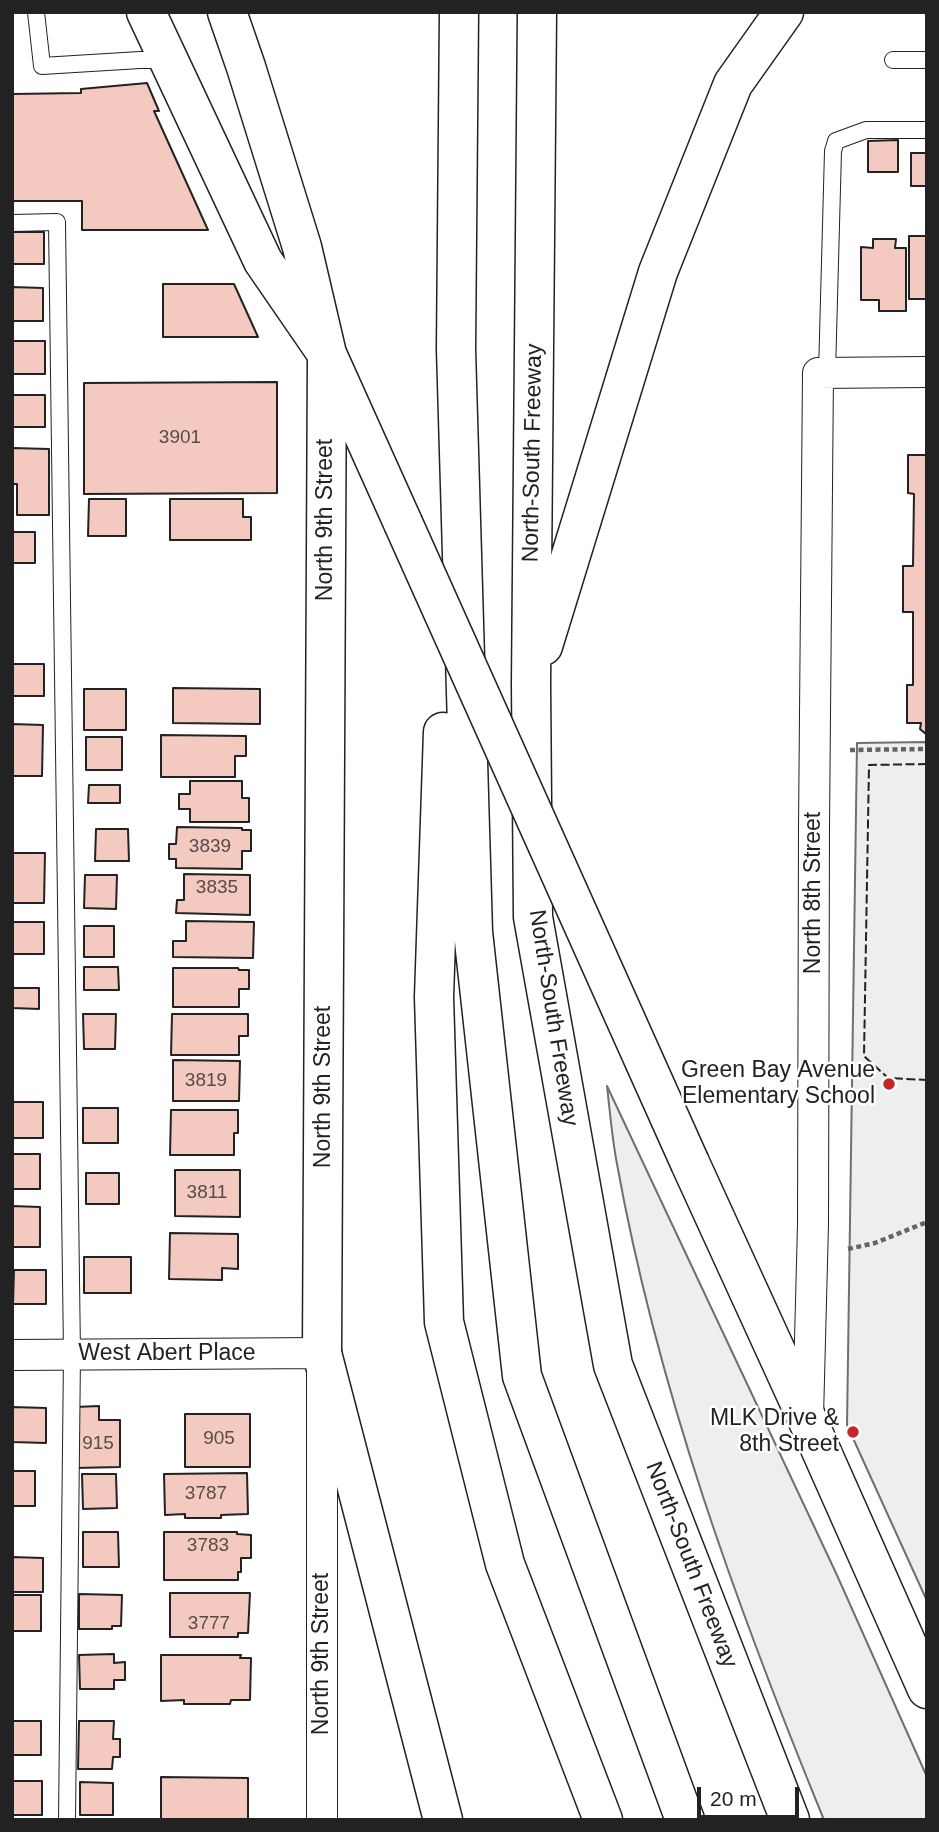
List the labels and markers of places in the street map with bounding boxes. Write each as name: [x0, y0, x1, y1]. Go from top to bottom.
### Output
place label: Green Bay Avenue Elementary School: [681, 1057, 875, 1111]
marker: Green Bay Avenue Elementary School: [881, 1076, 897, 1092]
place label: MLK Drive & 8th Street: [710, 1405, 839, 1459]
marker: MLK Drive & 8th Street: [845, 1424, 861, 1440]

